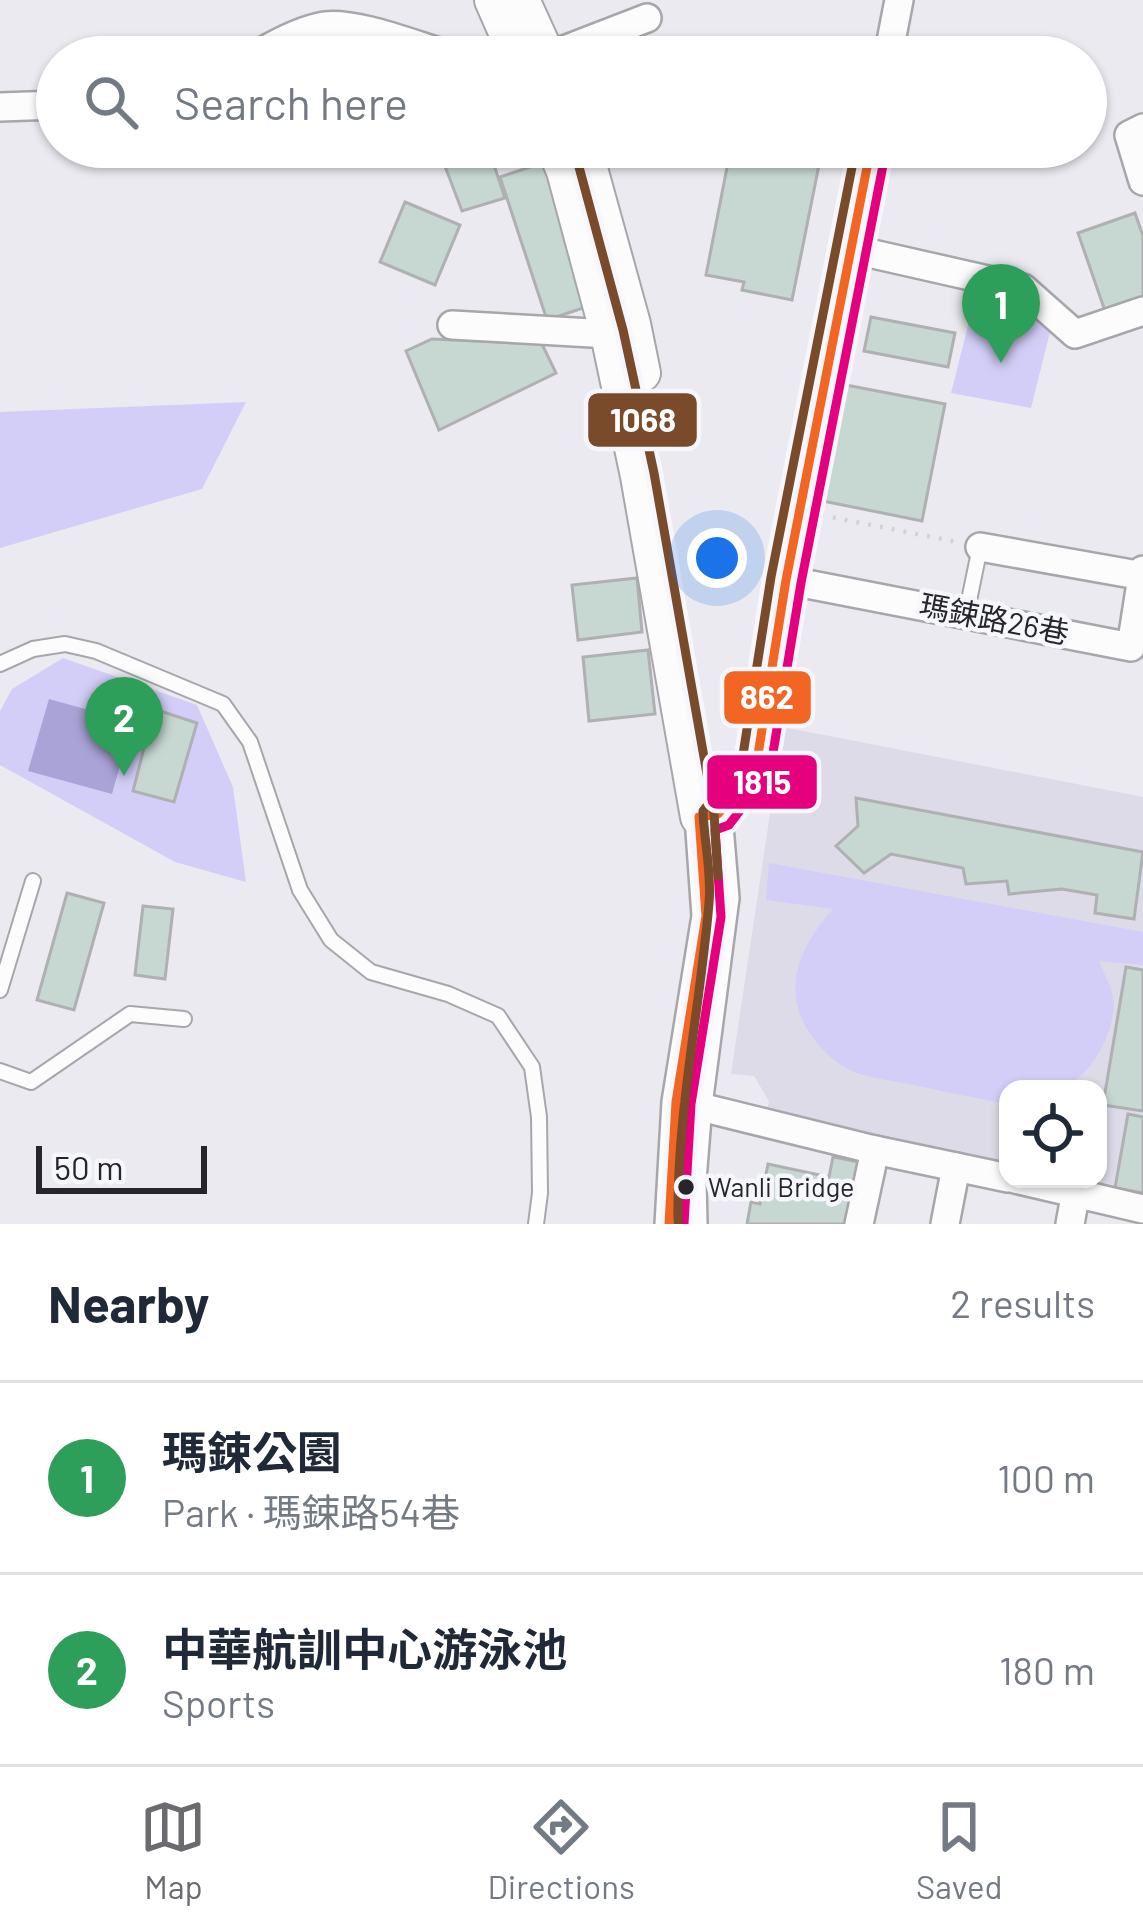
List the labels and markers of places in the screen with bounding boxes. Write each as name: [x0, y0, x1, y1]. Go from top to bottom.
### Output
pin: 1: [962, 264, 1040, 363]
pin: 2: [85, 677, 163, 776]
place label: Wanli Bridge: [708, 1170, 854, 1202]
marker: Wanli Bridge: [675, 1176, 697, 1198]

